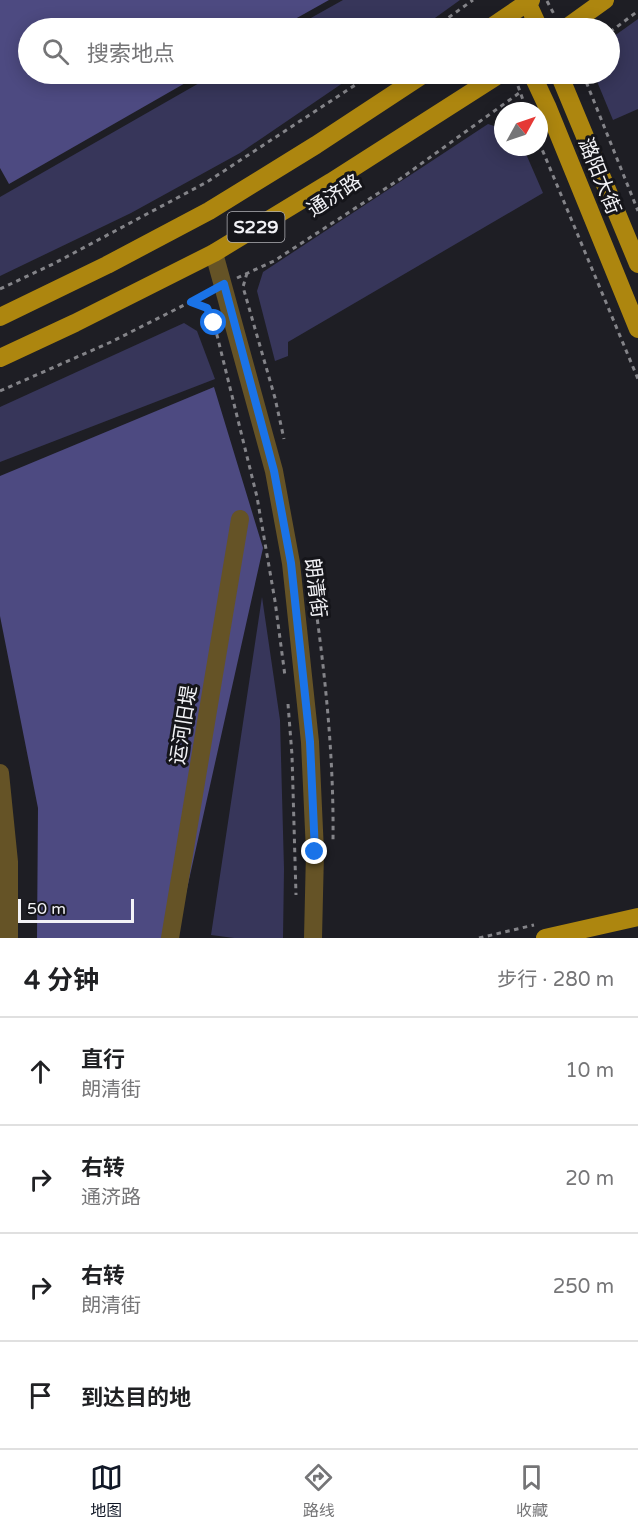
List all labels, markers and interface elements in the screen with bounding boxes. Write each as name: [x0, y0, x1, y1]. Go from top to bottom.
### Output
search box: [18, 18, 620, 84]
icon: search: [39, 35, 72, 68]
text: 搜索地点: [87, 41, 175, 67]
north arrow: [494, 102, 548, 156]
street label: 潞阳大街: [573, 135, 625, 218]
street label: 通济路: [303, 169, 366, 222]
road number: S229: [228, 212, 284, 242]
route start: [200, 309, 226, 335]
street label: 朗清街: [299, 557, 331, 619]
street label: 运河旧堤: [166, 684, 202, 767]
route end: [301, 838, 327, 864]
scale bar: [18, 896, 134, 924]
text: 50 m: [27, 899, 66, 919]
text: 4 分钟: [24, 965, 99, 996]
text: 步行 · 280 m: [497, 968, 614, 992]
text: 直行: [81, 1047, 125, 1073]
icon: ahead: [24, 1055, 57, 1088]
text: 10 m: [565, 1059, 614, 1083]
text: 朗清街: [81, 1078, 141, 1102]
text: 右转: [81, 1155, 125, 1181]
icon: right: [24, 1163, 57, 1196]
text: 20 m: [565, 1167, 614, 1191]
text: 通济路: [81, 1186, 141, 1210]
text: 右转: [81, 1263, 125, 1289]
icon: right: [24, 1271, 57, 1304]
text: 250 m: [553, 1275, 614, 1299]
text: 朗清街: [81, 1294, 141, 1318]
icon: arrive: [24, 1379, 57, 1412]
text: 到达目的地: [81, 1385, 191, 1411]
tab: 地图: [90, 1461, 123, 1521]
tab: 路线: [302, 1461, 335, 1521]
tab: 收藏: [515, 1461, 548, 1521]

